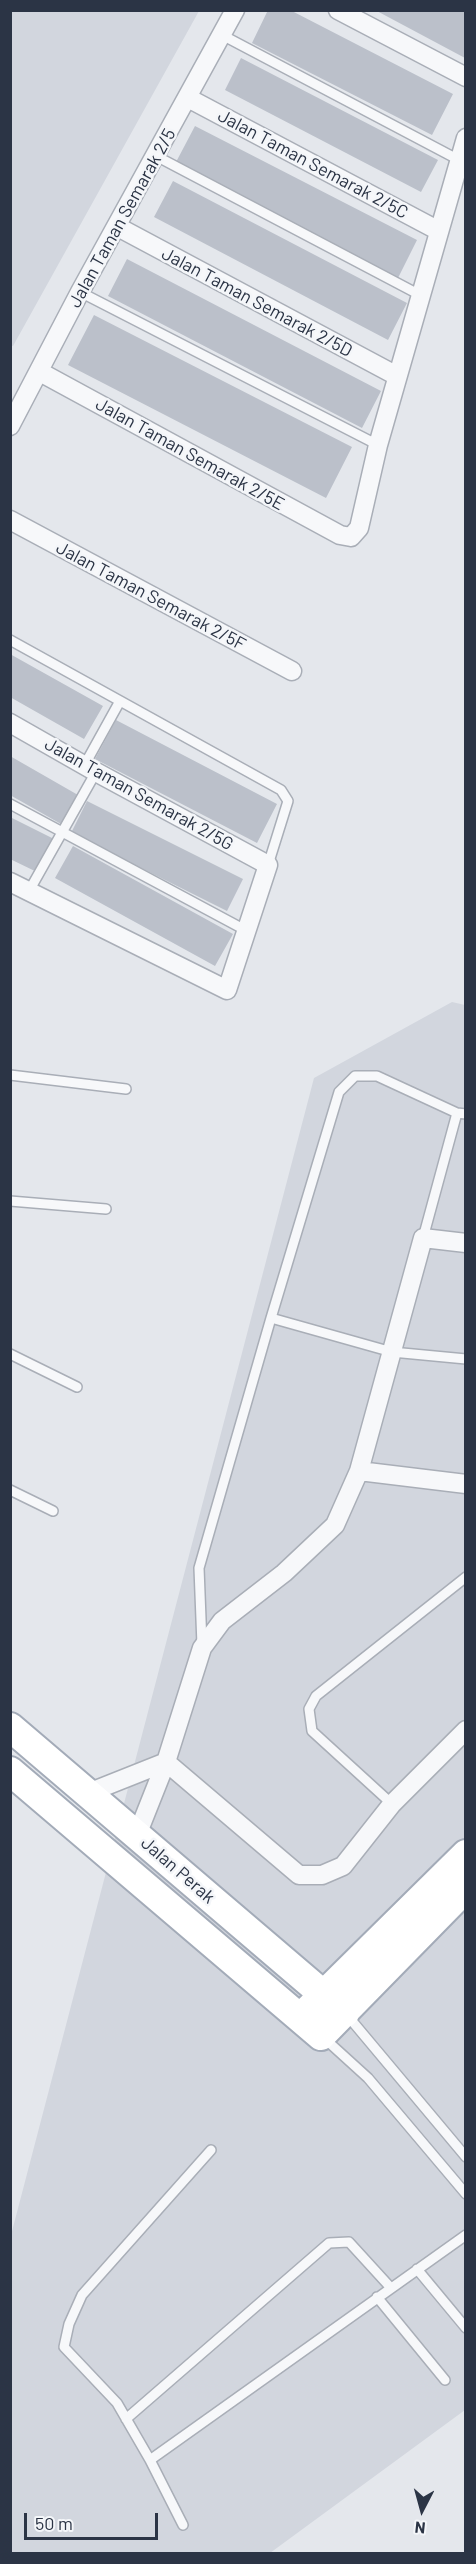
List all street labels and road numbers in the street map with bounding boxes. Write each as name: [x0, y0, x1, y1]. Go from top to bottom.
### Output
street label: Jalan Taman Semarak 2/5C: [214, 105, 412, 223]
street label: Jalan Taman Semarak 2/5: [64, 125, 180, 311]
street label: Jalan Taman Semarak 2/5D: [158, 243, 356, 361]
street label: Jalan Taman Semarak 2/5E: [92, 393, 288, 515]
street label: Jalan Taman Semarak 2/5F: [53, 537, 249, 655]
street label: Jalan Taman Semarak 2/5G: [41, 733, 237, 855]
street label: Jalan Perak: [137, 1832, 219, 1908]

